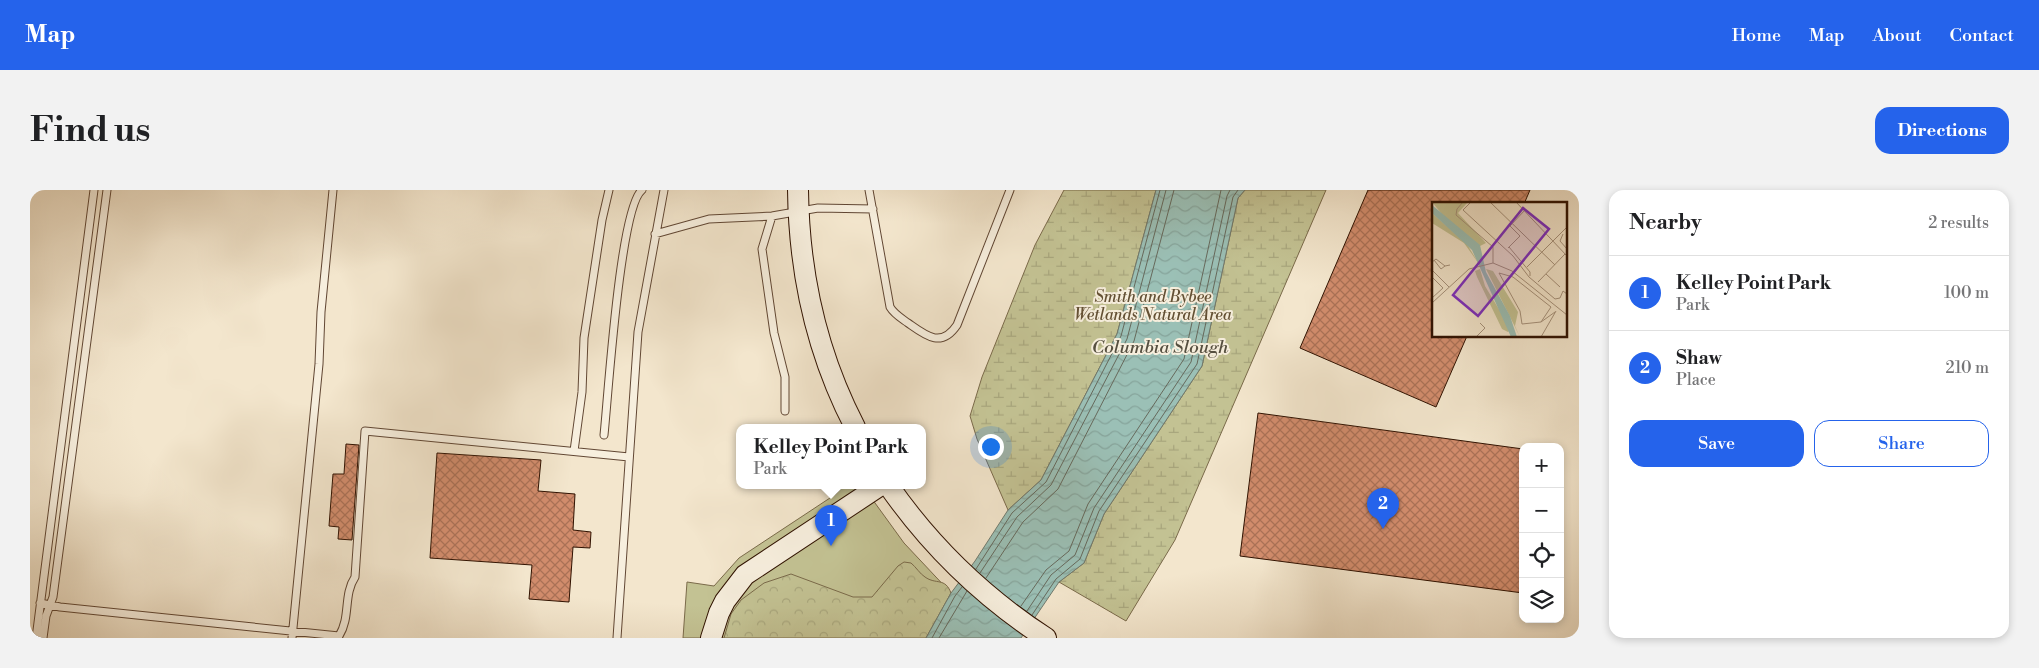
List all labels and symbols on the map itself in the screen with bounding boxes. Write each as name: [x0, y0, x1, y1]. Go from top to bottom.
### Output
inset map: [1432, 202, 1566, 338]
park label: Smith and Bybee Wetlands Natural Area: [1074, 287, 1232, 325]
water label: Columbia Slough: [1092, 336, 1229, 359]
your location: [978, 434, 1004, 460]
pin: 2: [1367, 488, 1399, 529]
pin: 1: [815, 505, 847, 546]

